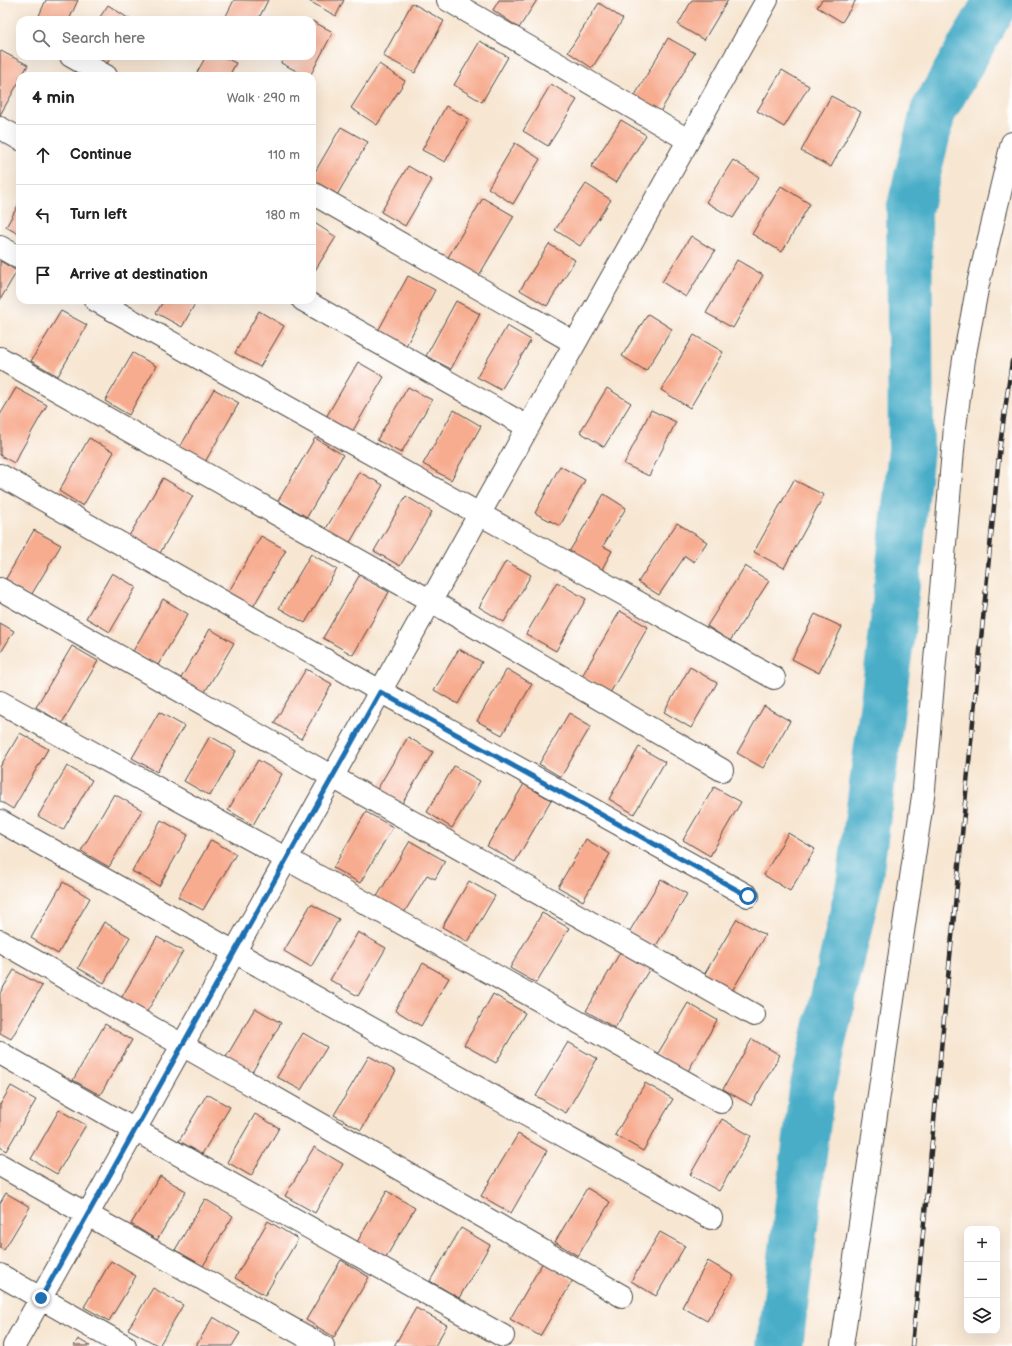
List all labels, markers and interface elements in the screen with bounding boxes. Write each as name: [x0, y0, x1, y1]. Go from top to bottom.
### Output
search box: [16, 16, 316, 60]
icon: search: [30, 27, 52, 49]
text: Search here: [62, 29, 145, 48]
text: 4 min: [32, 88, 75, 108]
text: Walk · 290 m: [227, 90, 300, 106]
icon: ahead: [32, 144, 54, 166]
text: Continue: [70, 145, 132, 164]
text: 110 m: [268, 147, 300, 163]
icon: left: [32, 204, 54, 226]
text: Turn left: [70, 205, 127, 224]
text: 180 m: [265, 207, 300, 223]
icon: arrive: [32, 264, 54, 286]
text: Arrive at destination: [70, 265, 208, 284]
route start: [739, 887, 757, 905]
map controls: [964, 1226, 1000, 1334]
button: +: [964, 1226, 1000, 1262]
button: −: [964, 1262, 1000, 1298]
route end: [32, 1289, 50, 1307]
button: layers: [964, 1298, 1000, 1334]

